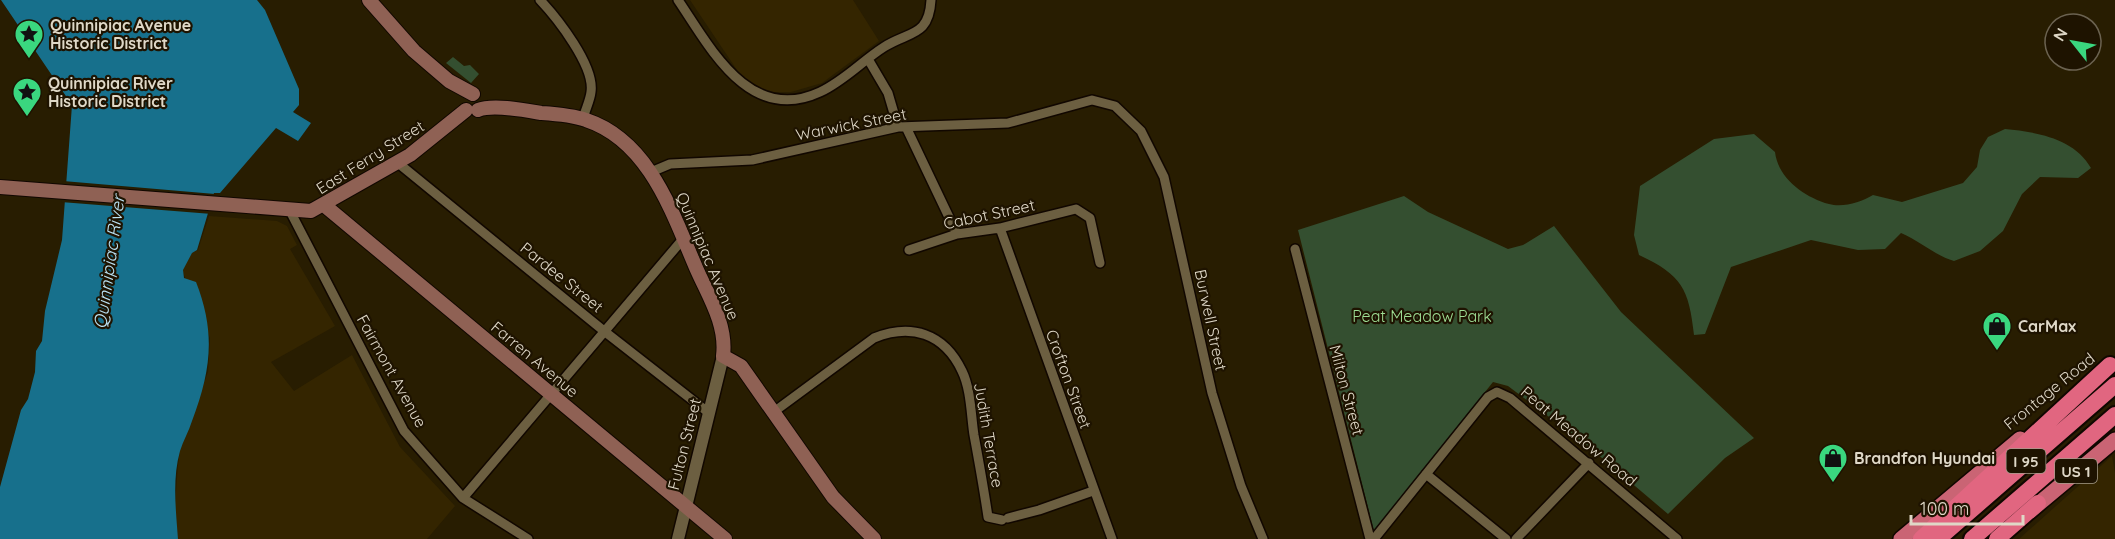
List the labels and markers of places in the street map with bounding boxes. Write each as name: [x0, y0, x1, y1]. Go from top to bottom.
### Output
place label: Quinnipiac Avenue Historic District: [50, 15, 191, 53]
place icon: Quinnipiac Avenue Historic District: [13, 18, 45, 60]
place label: Quinnipiac River Historic District: [48, 73, 173, 111]
place icon: Quinnipiac River Historic District: [11, 76, 43, 118]
shop icon: CarMax: [1981, 310, 2013, 352]
place label: CarMax: [2018, 316, 2076, 336]
shop icon: Brandfon Hyundai: [1817, 442, 1849, 484]
place label: Brandfon Hyundai: [1854, 448, 1995, 468]

